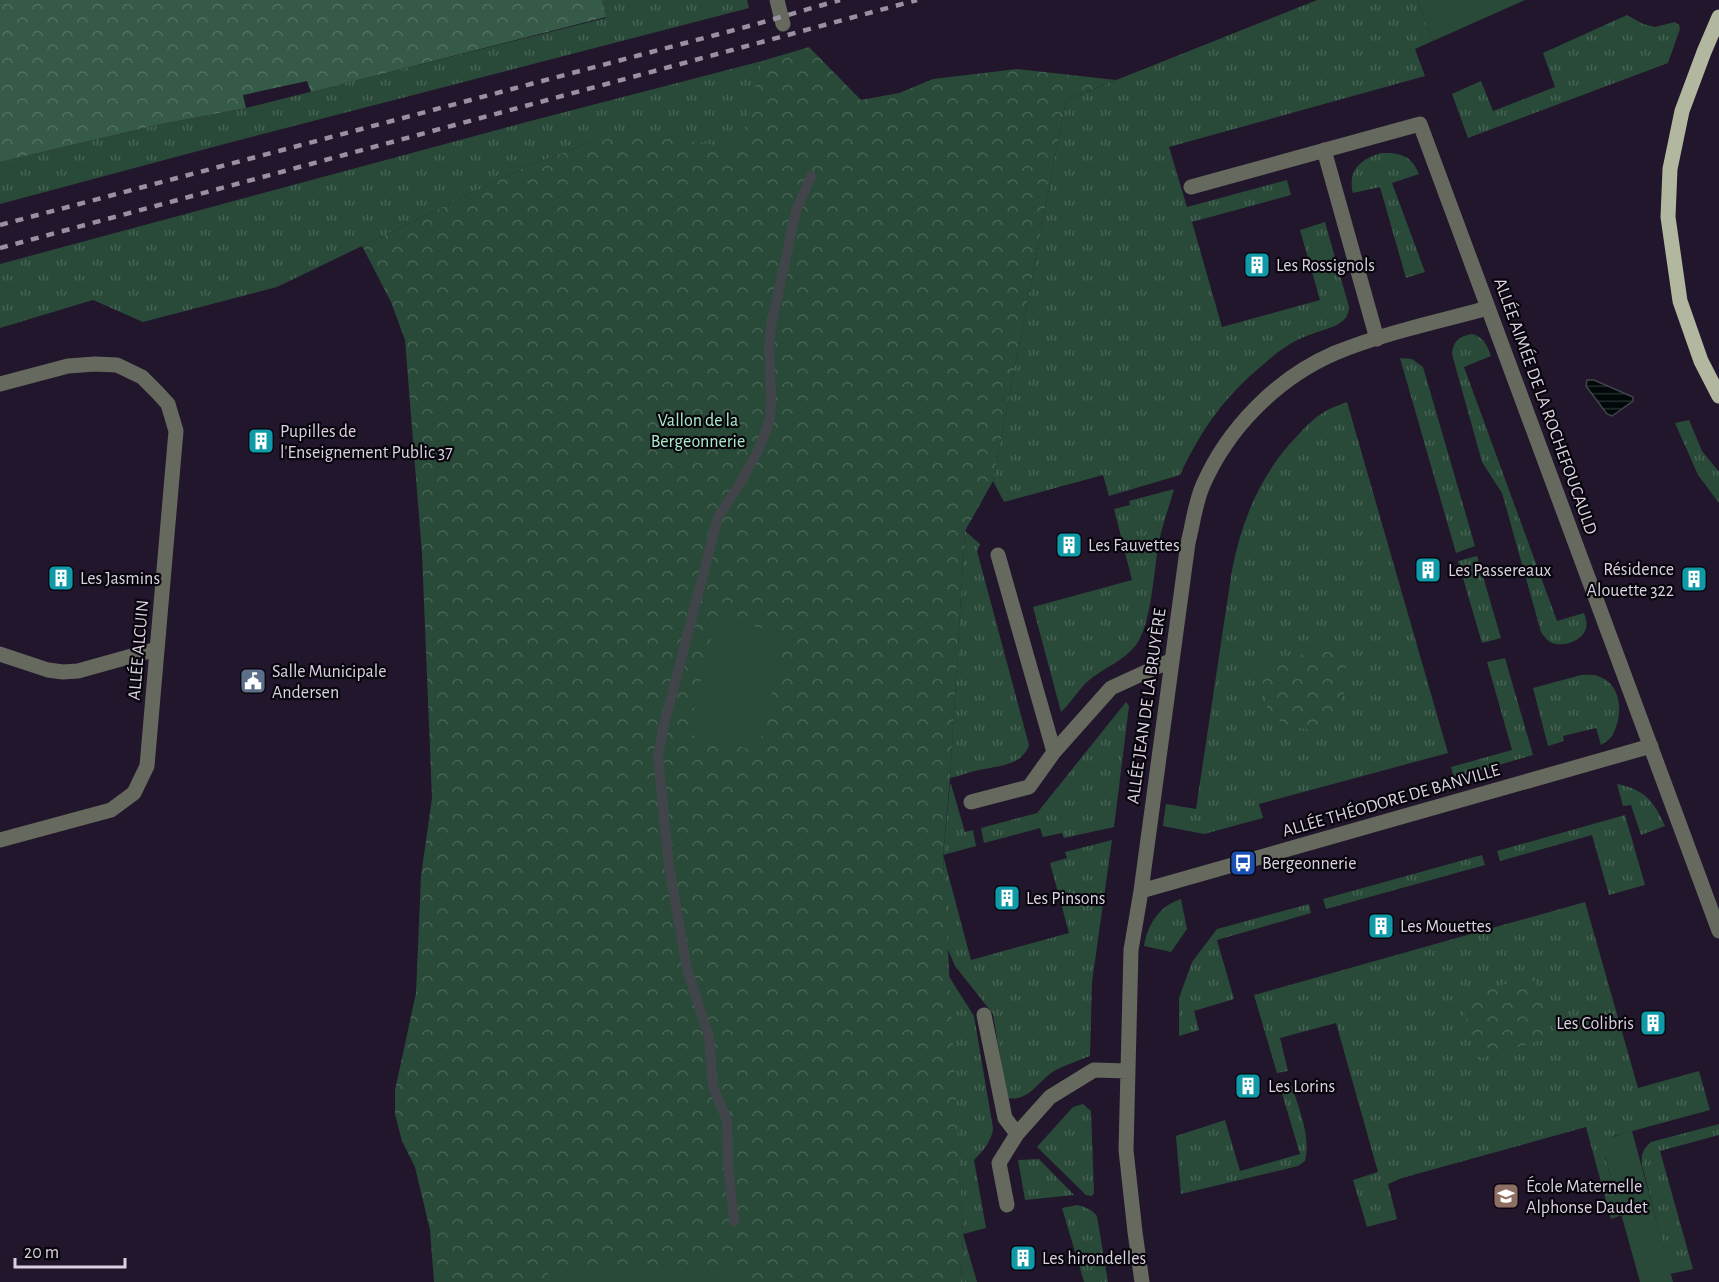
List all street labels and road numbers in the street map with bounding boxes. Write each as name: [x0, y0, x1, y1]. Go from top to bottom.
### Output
street label: ALLÉE AIMÉE DE LA ROCHEFOUCAULD: [1490, 275, 1603, 537]
street label: ALLÉE ALCUIN: [123, 599, 152, 701]
street label: ALLÉE JEAN DE LA BRUYÈRE: [1121, 607, 1170, 805]
street label: ALLÉE THÉODORE DE BANVILLE: [1280, 758, 1502, 841]

